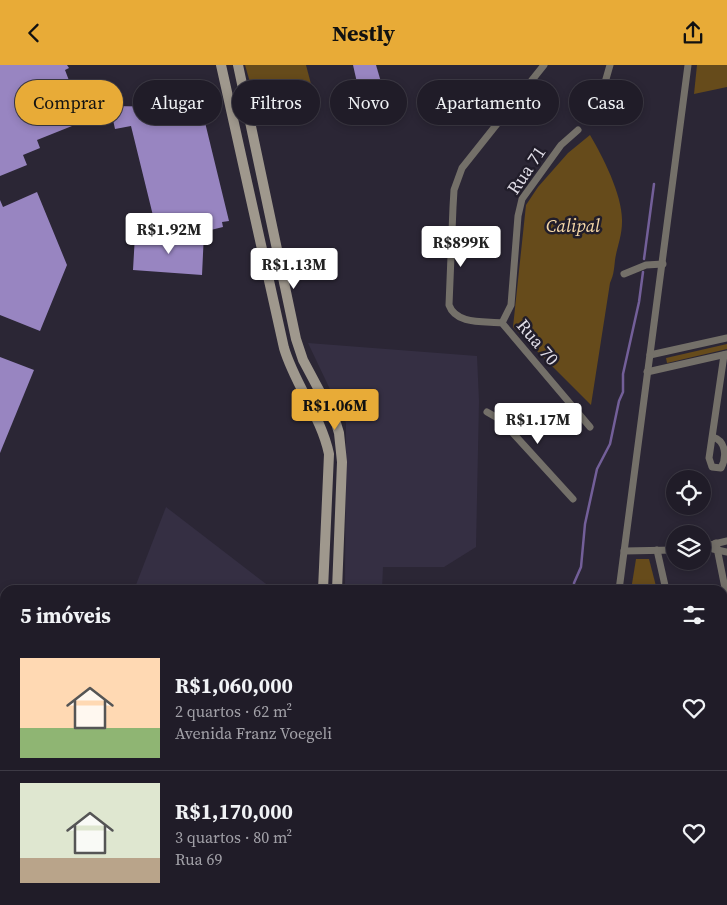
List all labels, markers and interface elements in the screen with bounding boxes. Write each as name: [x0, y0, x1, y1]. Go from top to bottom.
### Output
text: Nestly: [332, 18, 395, 48]
icon: back: [20, 19, 48, 47]
icon: share: [679, 19, 707, 47]
chip: Comprar: [15, 80, 123, 125]
chip: Alugar: [133, 80, 222, 125]
chip: Filtros: [232, 80, 320, 125]
chip: Novo: [330, 80, 407, 125]
chip: Apartamento: [417, 80, 559, 125]
chip: Casa: [569, 80, 643, 125]
street label: Rua 71: [501, 141, 551, 199]
pin: R$1.92M: [123, 213, 215, 255]
park label: Calipal: [546, 213, 600, 238]
text: R$1.92M: [137, 218, 201, 240]
pin: R$899K: [420, 225, 502, 268]
text: R$899K: [433, 231, 489, 253]
pin: R$1.13M: [248, 247, 340, 290]
text: R$1.13M: [262, 253, 326, 275]
street label: Rua 70: [511, 314, 565, 370]
pin: R$1.06M: [289, 389, 381, 431]
text: R$1.06M: [303, 394, 367, 416]
pin: R$1.17M: [492, 403, 584, 445]
text: R$1.17M: [506, 408, 570, 430]
map controls: [666, 470, 711, 570]
button: locate: [666, 470, 711, 515]
button: layers: [666, 525, 711, 570]
text: 5 imóveis: [20, 601, 111, 630]
icon: filters: [680, 601, 708, 629]
text: R$1,060,000: [175, 671, 293, 700]
icon: home: [60, 678, 120, 738]
icon: heart: [680, 694, 708, 722]
text: 2 quartos · 62 m²: [175, 700, 292, 722]
text: Avenida Franz Voegeli: [175, 722, 332, 744]
text: R$1,170,000: [175, 797, 293, 826]
icon: home: [60, 803, 120, 863]
icon: heart: [680, 819, 708, 847]
text: 3 quartos · 80 m²: [175, 826, 292, 848]
text: Rua 69: [175, 848, 222, 870]

